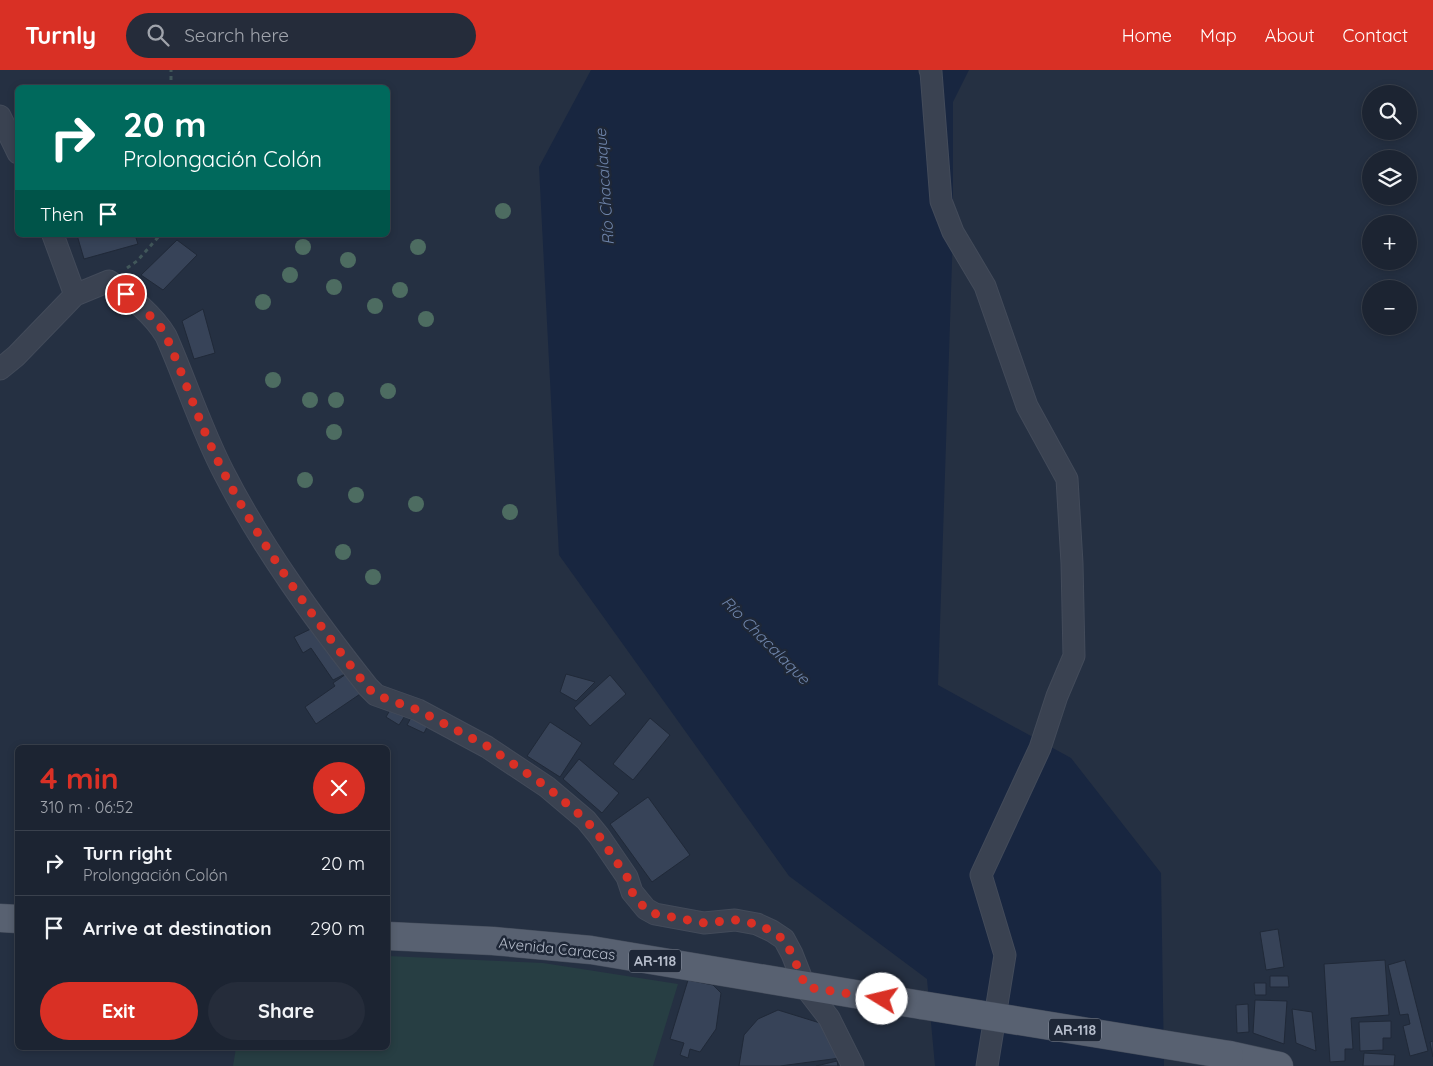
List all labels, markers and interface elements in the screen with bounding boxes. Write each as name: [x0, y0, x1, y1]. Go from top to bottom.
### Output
search box: [126, 13, 476, 58]
text: Turnly: [25, 20, 96, 50]
icon: search: [144, 21, 172, 49]
text: Search here: [184, 23, 289, 47]
text: Home: [1122, 24, 1172, 47]
text: Map: [1200, 24, 1237, 47]
text: About: [1265, 24, 1315, 47]
text: Contact: [1343, 24, 1408, 47]
map controls: [1362, 85, 1417, 335]
button: search: [1362, 85, 1417, 140]
text: 20 m: [123, 102, 206, 146]
icon: right: [40, 105, 105, 170]
water label: Río Chacalaque: [590, 127, 618, 246]
text: Prolongación Colón: [123, 145, 322, 173]
button: layers: [1362, 150, 1417, 205]
icon: arrive: [94, 200, 122, 228]
text: Then: [40, 202, 84, 226]
button: +: [1362, 215, 1417, 270]
pin: [105, 273, 147, 315]
icon: arrive: [112, 280, 140, 308]
button: −: [1362, 280, 1417, 335]
water label: Río Chacalaque: [718, 592, 815, 689]
text: 4 min: [40, 759, 119, 797]
button: close: [313, 762, 365, 814]
text: 310 m · 06:52: [40, 797, 133, 817]
text: Turn right: [83, 841, 172, 865]
icon: right: [40, 849, 68, 877]
text: 20 m: [321, 851, 365, 875]
text: Prolongación Colón: [83, 865, 228, 885]
icon: arrive: [40, 914, 68, 942]
text: Arrive at destination: [83, 916, 272, 940]
text: 290 m: [310, 916, 365, 940]
street label: Avenida Caracas: [498, 933, 616, 964]
road number: AR-118: [629, 949, 681, 972]
position arrow: [855, 972, 907, 1024]
button: Exit: [40, 982, 198, 1040]
button: Share: [208, 982, 365, 1040]
road number: AR-118: [1049, 1018, 1101, 1042]

